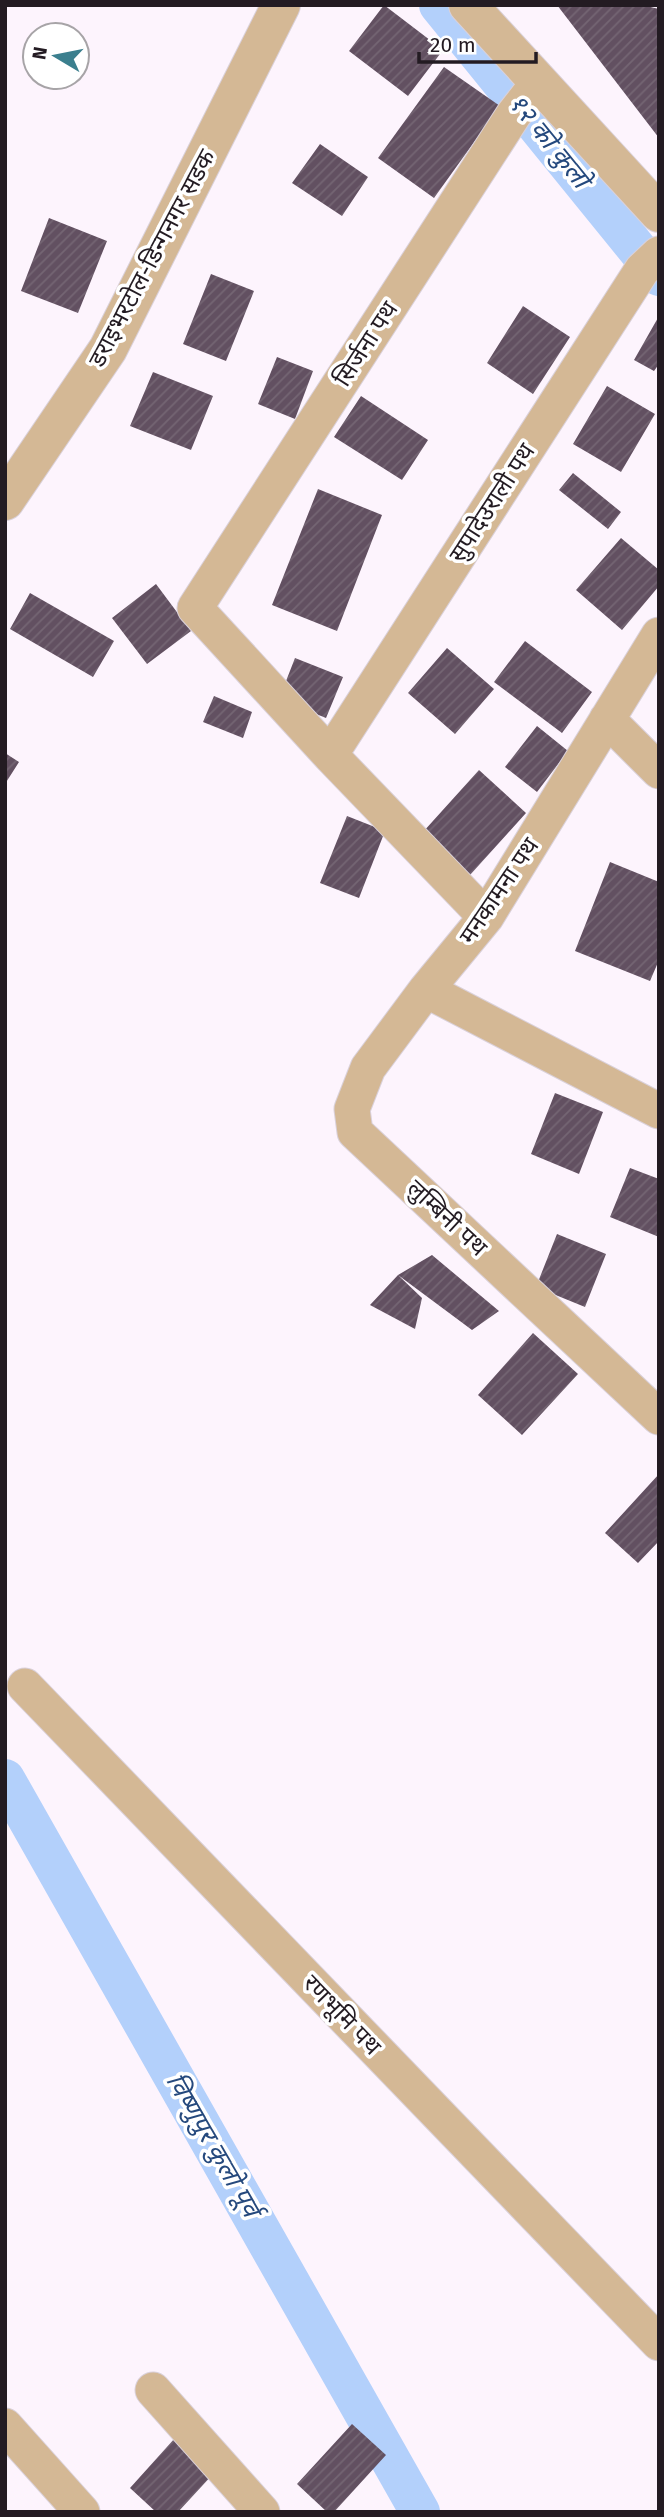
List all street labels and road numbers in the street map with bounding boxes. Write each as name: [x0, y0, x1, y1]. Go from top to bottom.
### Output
street label: डराइभरटोल-डिन्गनगर सडक: [82, 144, 221, 372]
street label: सिर्जना पथ: [328, 296, 404, 392]
street label: सुपादेउराली पथ: [443, 438, 542, 568]
street label: मनकामना पथ: [453, 832, 545, 949]
street label: लुम्बिनी पथ: [401, 1174, 493, 1263]
street label: रणभूमि पथ: [296, 1969, 387, 2062]

